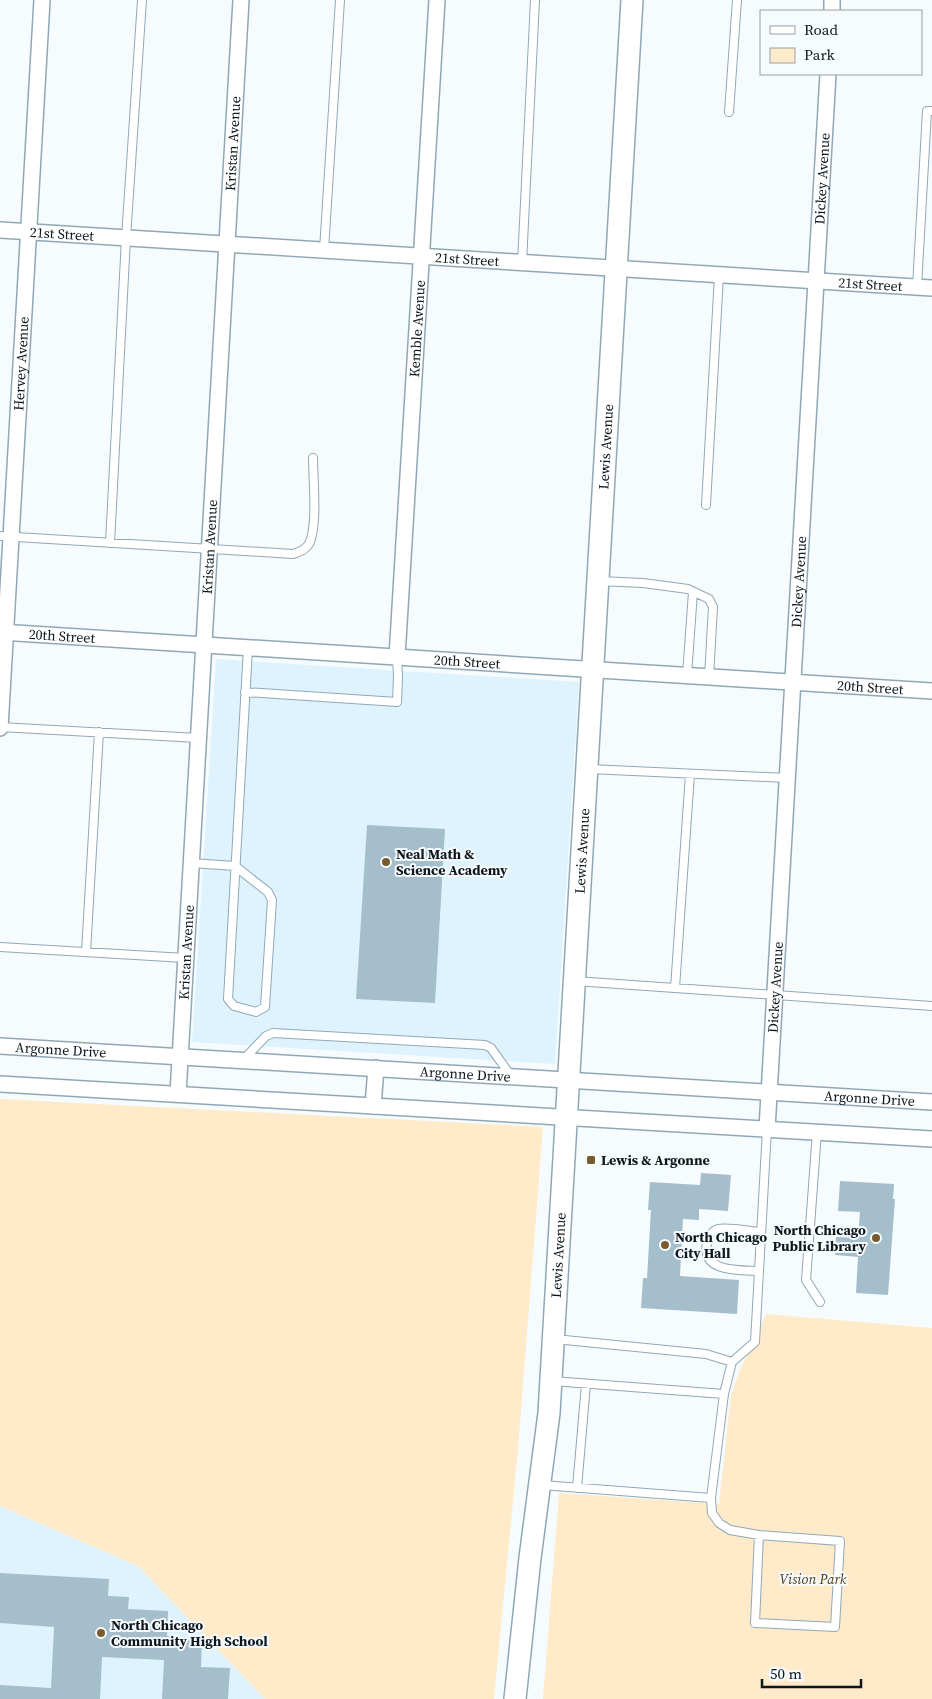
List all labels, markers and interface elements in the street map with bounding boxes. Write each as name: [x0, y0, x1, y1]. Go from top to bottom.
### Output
legend: [760, 10, 922, 75]
text: Road: [804, 19, 838, 40]
text: Park: [804, 44, 836, 65]
street label: Kristan Avenue: [220, 96, 245, 192]
street label: Dickey Avenue: [809, 132, 835, 225]
street label: 21st Street: [29, 222, 95, 246]
street label: 21st Street: [434, 247, 500, 271]
street label: 21st Street: [838, 272, 903, 296]
street label: Kemble Avenue: [404, 279, 430, 378]
street label: Hervey Avenue: [8, 316, 34, 411]
street label: Lewis Avenue: [593, 403, 618, 490]
street label: Kristan Avenue: [197, 499, 222, 595]
street label: Dickey Avenue: [786, 536, 811, 628]
street label: 20th Street: [28, 624, 96, 648]
street label: 20th Street: [433, 649, 501, 674]
street label: 20th Street: [836, 675, 905, 699]
street label: Lewis Avenue: [570, 808, 595, 894]
place label: Neal Math & Science Academy: [396, 844, 508, 880]
marker: Neal Math & Science Academy: [380, 856, 392, 868]
street label: Kristan Avenue: [173, 904, 199, 1000]
street label: Dickey Avenue: [763, 941, 788, 1034]
street label: Argonne Drive: [15, 1037, 107, 1062]
street label: Argonne Drive: [419, 1061, 511, 1087]
street label: Argonne Drive: [823, 1086, 915, 1111]
place label: Lewis & Argonne: [601, 1150, 710, 1170]
marker: Lewis & Argonne: [585, 1154, 597, 1166]
street label: Lewis Avenue: [546, 1212, 571, 1299]
place label: North Chicago Public Library: [772, 1220, 867, 1256]
place label: North Chicago City Hall: [675, 1227, 767, 1263]
marker: North Chicago Public Library: [870, 1232, 882, 1244]
marker: North Chicago City Hall: [659, 1239, 671, 1251]
park label: Vision Park: [780, 1569, 847, 1589]
place label: North Chicago Community High School: [111, 1615, 268, 1651]
marker: North Chicago Community High School: [95, 1627, 107, 1639]
scale bar: [762, 1656, 861, 1688]
text: 50 m: [770, 1663, 802, 1684]

